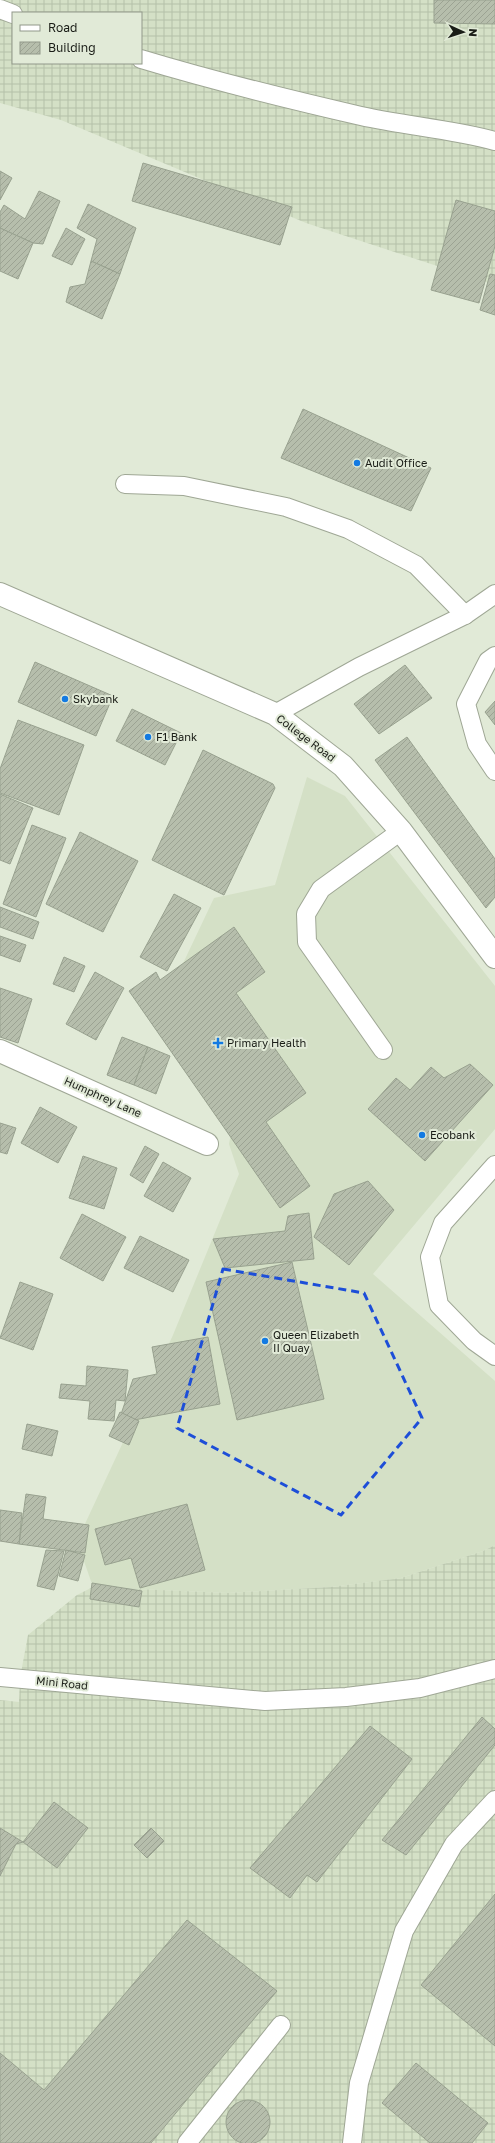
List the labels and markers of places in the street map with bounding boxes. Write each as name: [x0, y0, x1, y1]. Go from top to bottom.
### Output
place label: Audit Office: [365, 456, 427, 469]
marker: Audit Office: [352, 458, 362, 468]
place label: Skybank: [73, 692, 119, 705]
marker: Skybank: [60, 694, 70, 704]
place label: F1 Bank: [156, 730, 197, 743]
marker: F1 Bank: [143, 732, 153, 742]
place label: Primary Health: [227, 1036, 306, 1049]
marker: Primary Health: [212, 1037, 224, 1049]
place label: Ecobank: [430, 1128, 475, 1141]
marker: Ecobank: [417, 1130, 427, 1140]
place label: Queen Elizabeth II Quay: [273, 1328, 359, 1354]
marker: Queen Elizabeth II Quay: [260, 1336, 270, 1346]

